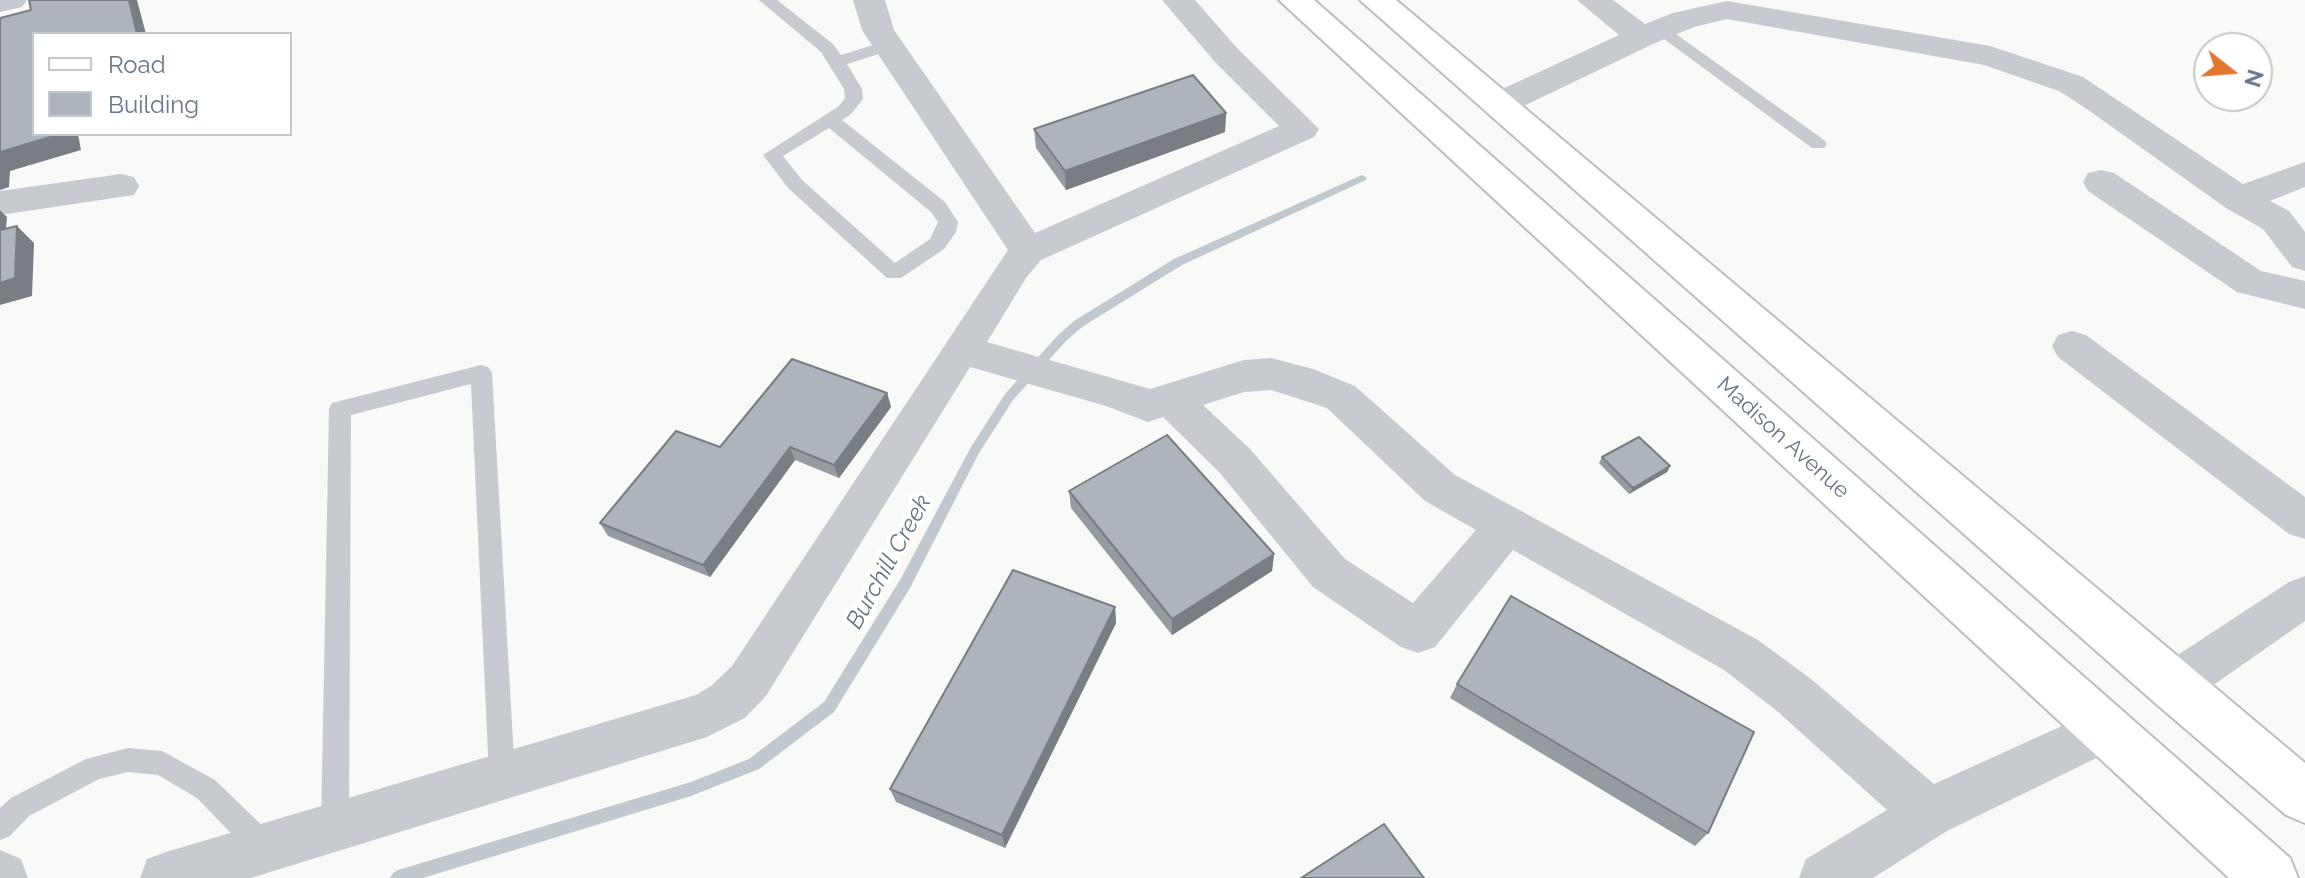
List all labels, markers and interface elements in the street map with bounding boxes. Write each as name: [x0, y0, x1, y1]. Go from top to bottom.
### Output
legend: [32, 32, 292, 136]
north arrow: [2193, 32, 2273, 112]
text: Road: [108, 50, 166, 79]
text: N: [2239, 67, 2269, 90]
text: Building: [108, 90, 199, 119]
street label: Madison Avenue: [1711, 372, 1855, 504]
water label: Burchill Creek: [840, 490, 938, 634]

